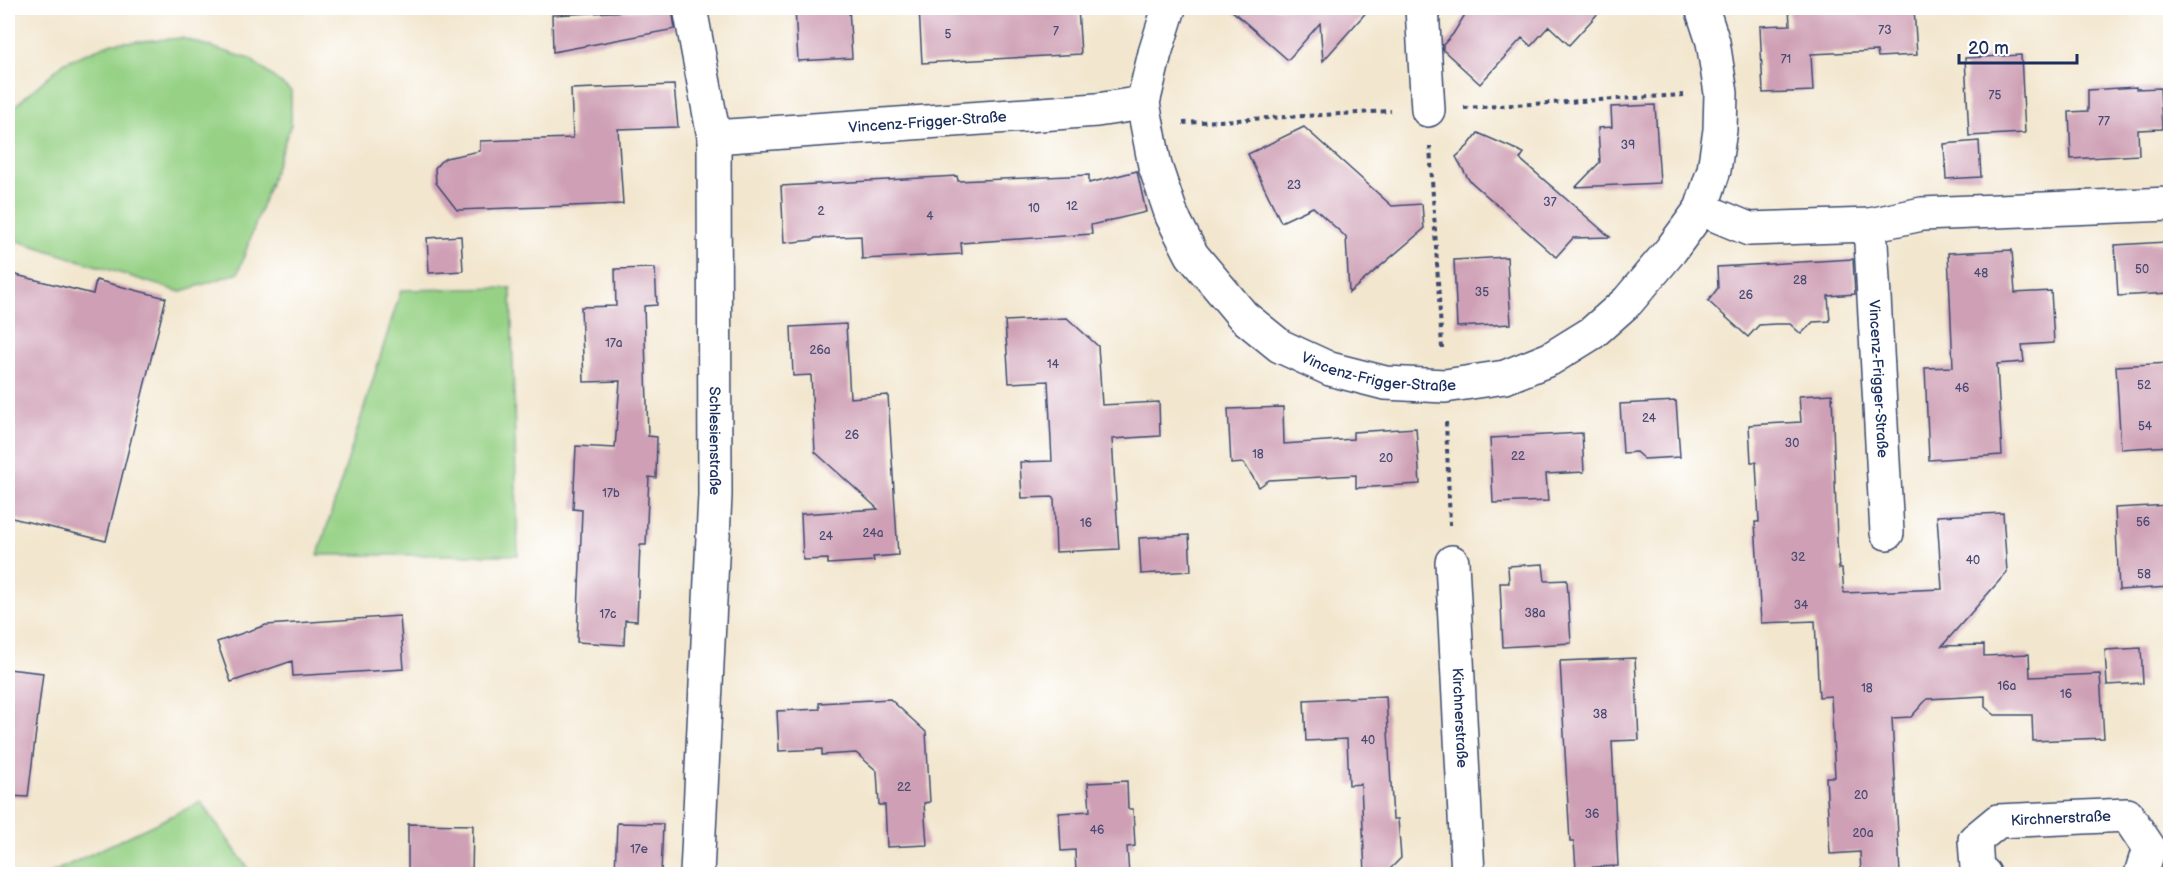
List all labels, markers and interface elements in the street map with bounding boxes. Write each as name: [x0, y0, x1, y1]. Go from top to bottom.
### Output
house number: 73: [1878, 23, 1892, 38]
house number: 7: [1053, 24, 1059, 39]
house number: 5: [945, 27, 952, 42]
scale bar: [1959, 27, 2078, 65]
text: 20 m: [1968, 38, 2009, 59]
house number: 71: [1781, 52, 1791, 67]
house number: 75: [1989, 88, 2002, 103]
street label: Vincenz-Frigger-Straße: [848, 107, 1007, 137]
house number: 77: [2098, 114, 2110, 129]
house number: 39: [1621, 138, 1635, 153]
house number: 23: [1287, 178, 1301, 193]
house number: 37: [1543, 195, 1557, 210]
house number: 12: [1066, 199, 1078, 214]
house number: 10: [1028, 201, 1040, 216]
house number: 2: [817, 204, 825, 219]
house number: 4: [926, 209, 934, 224]
house number: 50: [2135, 262, 2149, 277]
house number: 48: [1974, 266, 1988, 281]
house number: 28: [1793, 273, 1807, 288]
house number: 35: [1475, 285, 1489, 300]
house number: 26: [1739, 288, 1753, 303]
street label: Vincenz-Frigger-Straße: [1865, 299, 1892, 459]
house number: 17a: [605, 336, 623, 351]
house number: 26a: [809, 343, 831, 358]
street label: Vincenz-Frigger-Straße: [1298, 348, 1457, 396]
house number: 14: [1047, 357, 1060, 372]
house number: 52: [2137, 378, 2151, 393]
house number: 46: [1955, 381, 1969, 396]
street label: Schlesienstraße: [705, 386, 725, 495]
house number: 24: [1642, 411, 1657, 426]
house number: 54: [2138, 419, 2153, 434]
house number: 26: [845, 428, 859, 443]
house number: 30: [1785, 436, 1799, 451]
house number: 18: [1252, 447, 1264, 462]
house number: 22: [1511, 449, 1525, 464]
house number: 20: [1379, 451, 1393, 466]
house number: 17b: [602, 486, 620, 501]
house number: 56: [2136, 515, 2150, 530]
house number: 16: [1080, 516, 1092, 531]
house number: 24a: [862, 526, 884, 541]
house number: 24: [819, 529, 834, 544]
house number: 32: [1791, 550, 1805, 565]
house number: 40: [1966, 553, 1980, 568]
house number: 58: [2137, 567, 2151, 582]
house number: 34: [1794, 598, 1809, 613]
house number: 38a: [1524, 606, 1546, 621]
house number: 17c: [600, 607, 616, 622]
street label: Kirchnerstraße: [1448, 667, 1472, 768]
house number: 16a: [1998, 679, 2017, 694]
house number: 18: [1861, 681, 1873, 696]
house number: 16: [2060, 687, 2072, 702]
house number: 38: [1593, 707, 1607, 722]
house number: 40: [1361, 733, 1375, 748]
house number: 22: [897, 780, 911, 795]
house number: 20: [1854, 788, 1868, 803]
street label: Kirchnerstraße: [2010, 806, 2111, 830]
house number: 36: [1585, 807, 1599, 822]
house number: 46: [1090, 823, 1104, 838]
house number: 20a: [1853, 826, 1874, 841]
house number: 17e: [630, 842, 648, 857]

